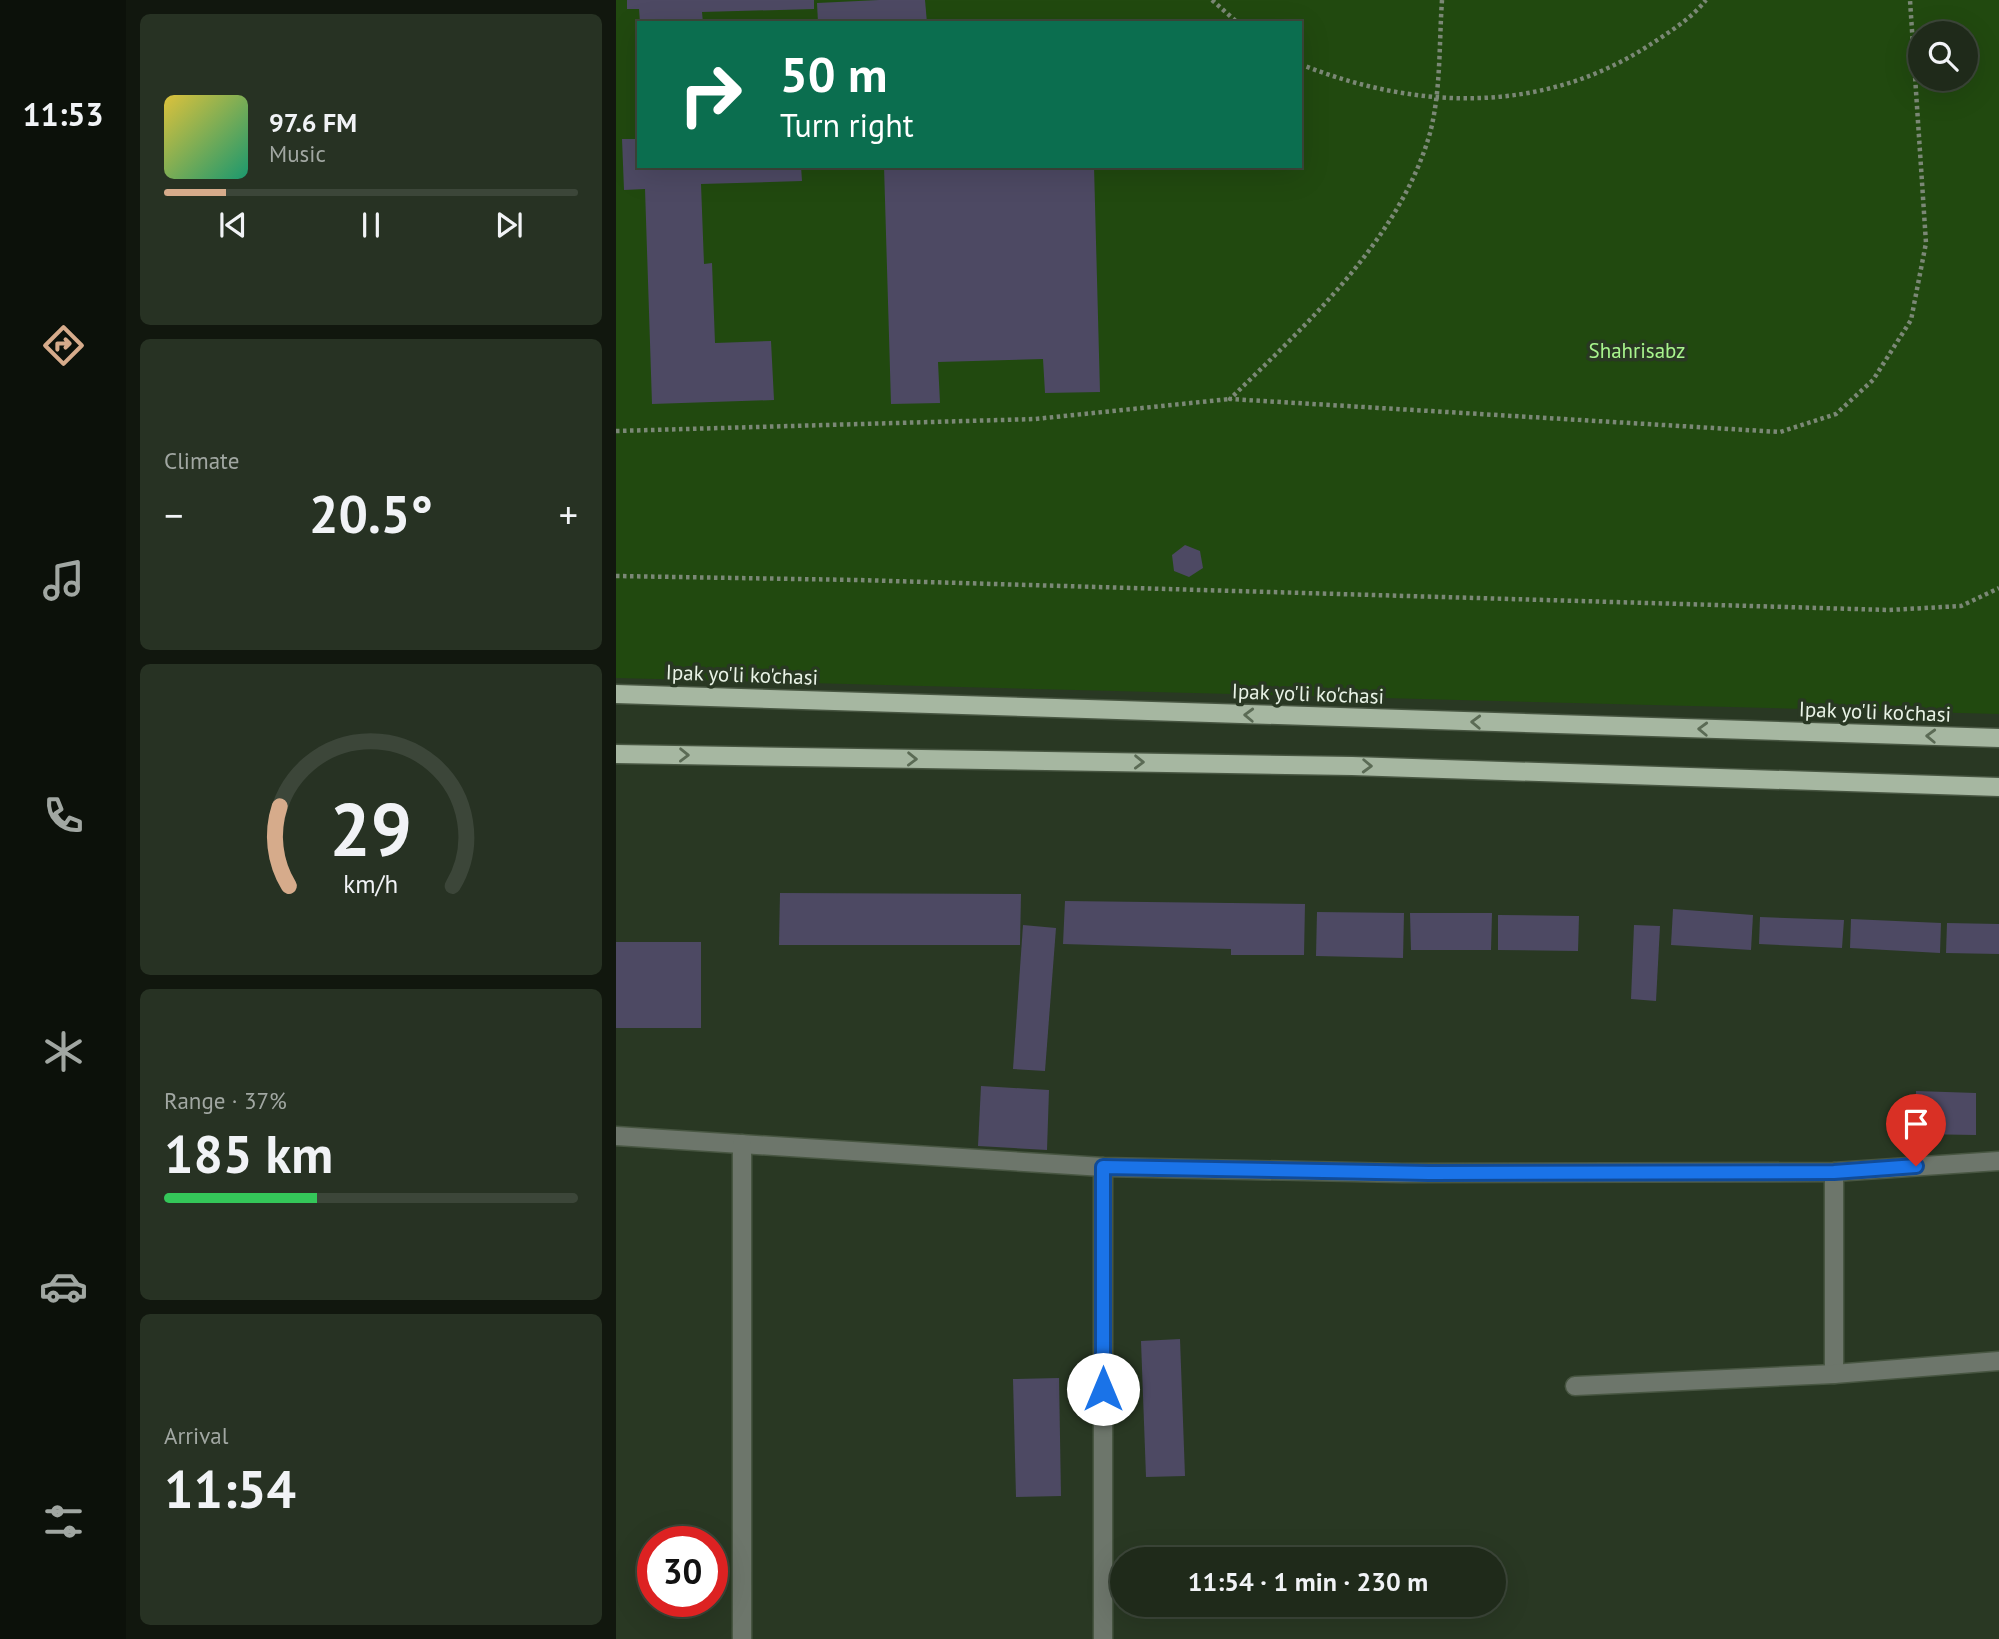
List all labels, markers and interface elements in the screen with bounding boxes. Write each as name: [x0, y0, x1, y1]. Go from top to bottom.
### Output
map controls: [1908, 21, 1978, 91]
button: search: [1908, 21, 1978, 91]
text: 50 m: [780, 42, 887, 106]
icon: right: [665, 49, 756, 140]
text: 11:53: [22, 93, 104, 135]
text: Turn right: [780, 104, 914, 146]
text: 97.6 FM: [269, 106, 357, 139]
text: Music: [269, 139, 326, 168]
icon: previous: [214, 206, 252, 244]
icon: pause: [352, 206, 390, 244]
icon: next: [490, 206, 528, 244]
icon: directions: [39, 321, 88, 370]
park label: Shahrisabz: [1589, 337, 1685, 364]
text: Climate: [164, 446, 239, 475]
text: 20.5°: [309, 480, 433, 547]
text: −: [164, 490, 183, 539]
text: +: [559, 490, 578, 539]
icon: music: [39, 556, 88, 605]
street label: Ipak yo'li ko'chasi: [665, 658, 819, 691]
street label: Ipak yo'li ko'chasi: [1231, 677, 1385, 710]
street label: Ipak yo'li ko'chasi: [1798, 695, 1952, 728]
one-way arrow: [1243, 708, 1254, 723]
one-way arrow: [1470, 715, 1481, 730]
one-way arrow: [1698, 722, 1709, 737]
one-way arrow: [1925, 728, 1936, 744]
one-way arrow: [679, 747, 690, 763]
one-way arrow: [906, 751, 917, 766]
one-way arrow: [1134, 755, 1145, 770]
one-way arrow: [1361, 759, 1372, 774]
text: 29: [330, 782, 412, 876]
icon: phone: [39, 791, 88, 840]
text: km/h: [344, 867, 398, 899]
icon: climate: [39, 1027, 88, 1076]
text: Range · 37%: [164, 1086, 287, 1115]
pin: [1886, 1094, 1946, 1166]
icon: arrive: [1897, 1105, 1935, 1143]
text: 185 km: [164, 1120, 333, 1187]
icon: car: [39, 1262, 88, 1311]
position arrow: [1066, 1352, 1140, 1426]
text: Arrival: [164, 1421, 228, 1450]
text: 11:54: [164, 1455, 296, 1522]
icon: filters: [39, 1497, 88, 1546]
speed limit sign: 30: [637, 1526, 728, 1617]
text: 11:54 · 1 min · 230 m: [1188, 1565, 1428, 1598]

